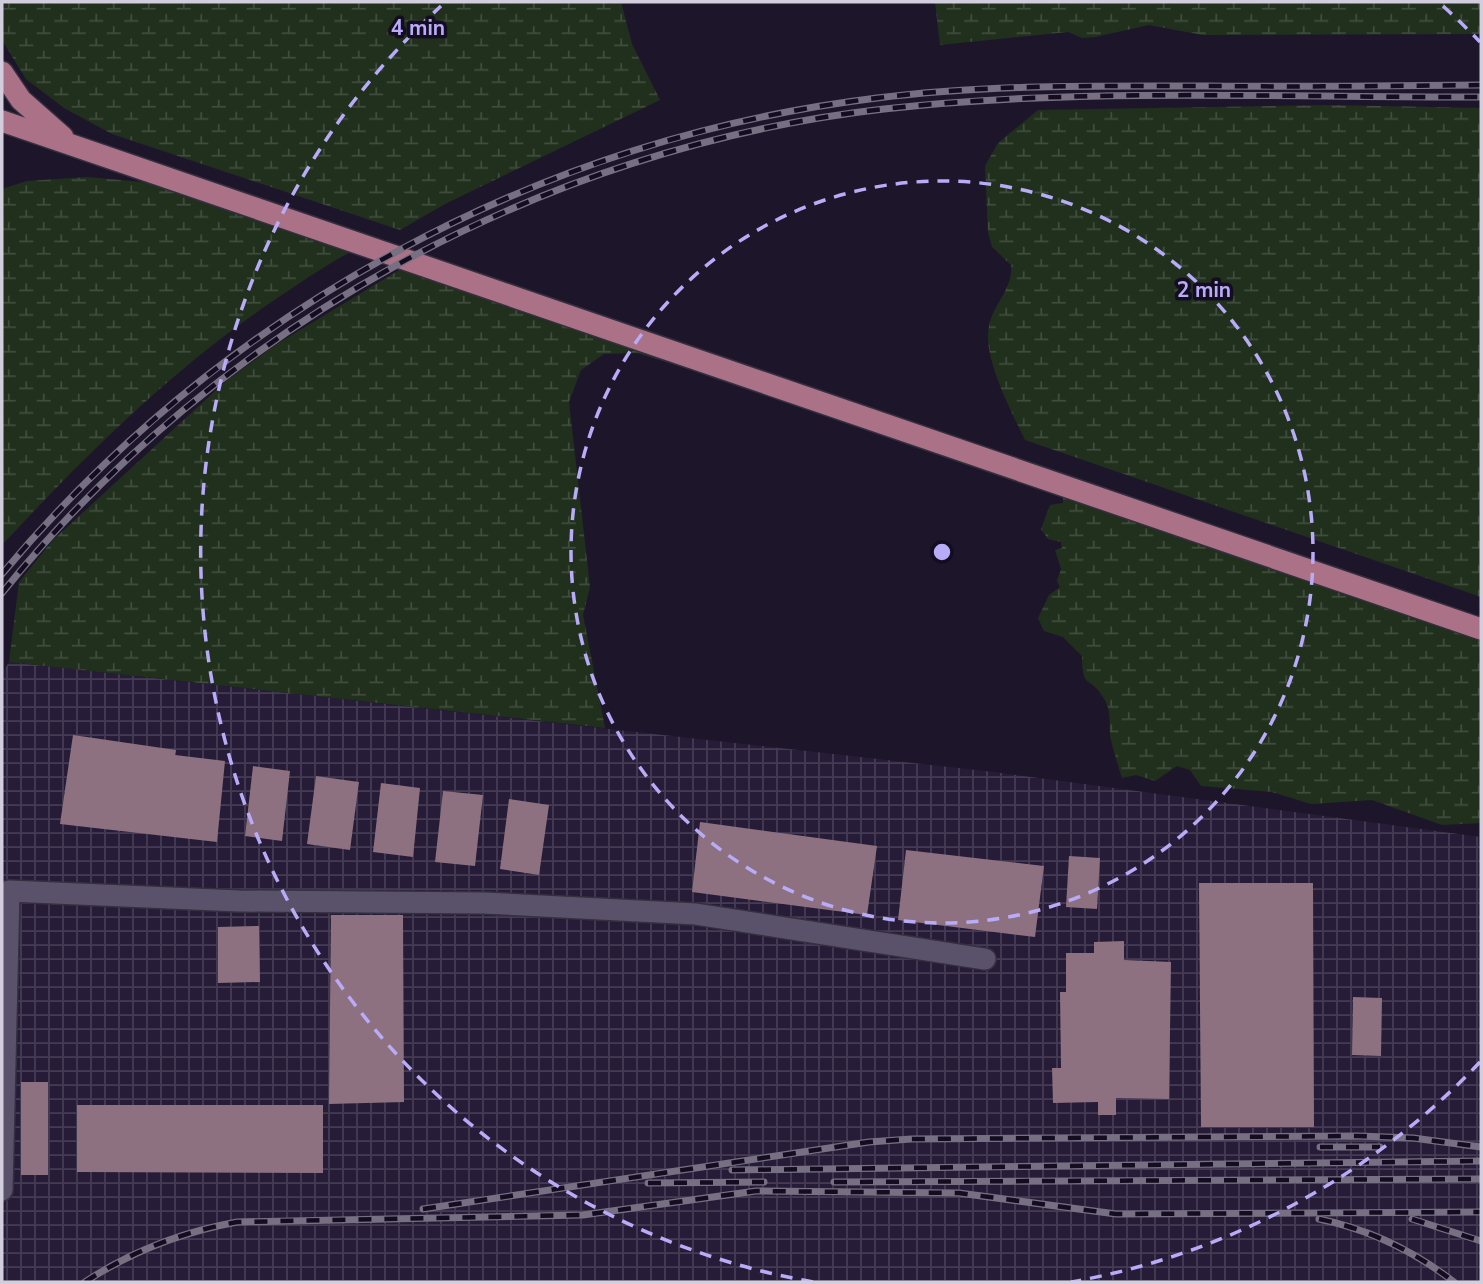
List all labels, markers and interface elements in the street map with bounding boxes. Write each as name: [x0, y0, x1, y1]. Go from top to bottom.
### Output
text: 4 min: [391, 14, 445, 42]
text: 2 min: [1177, 276, 1231, 304]
centre of rings: [930, 540, 954, 564]

